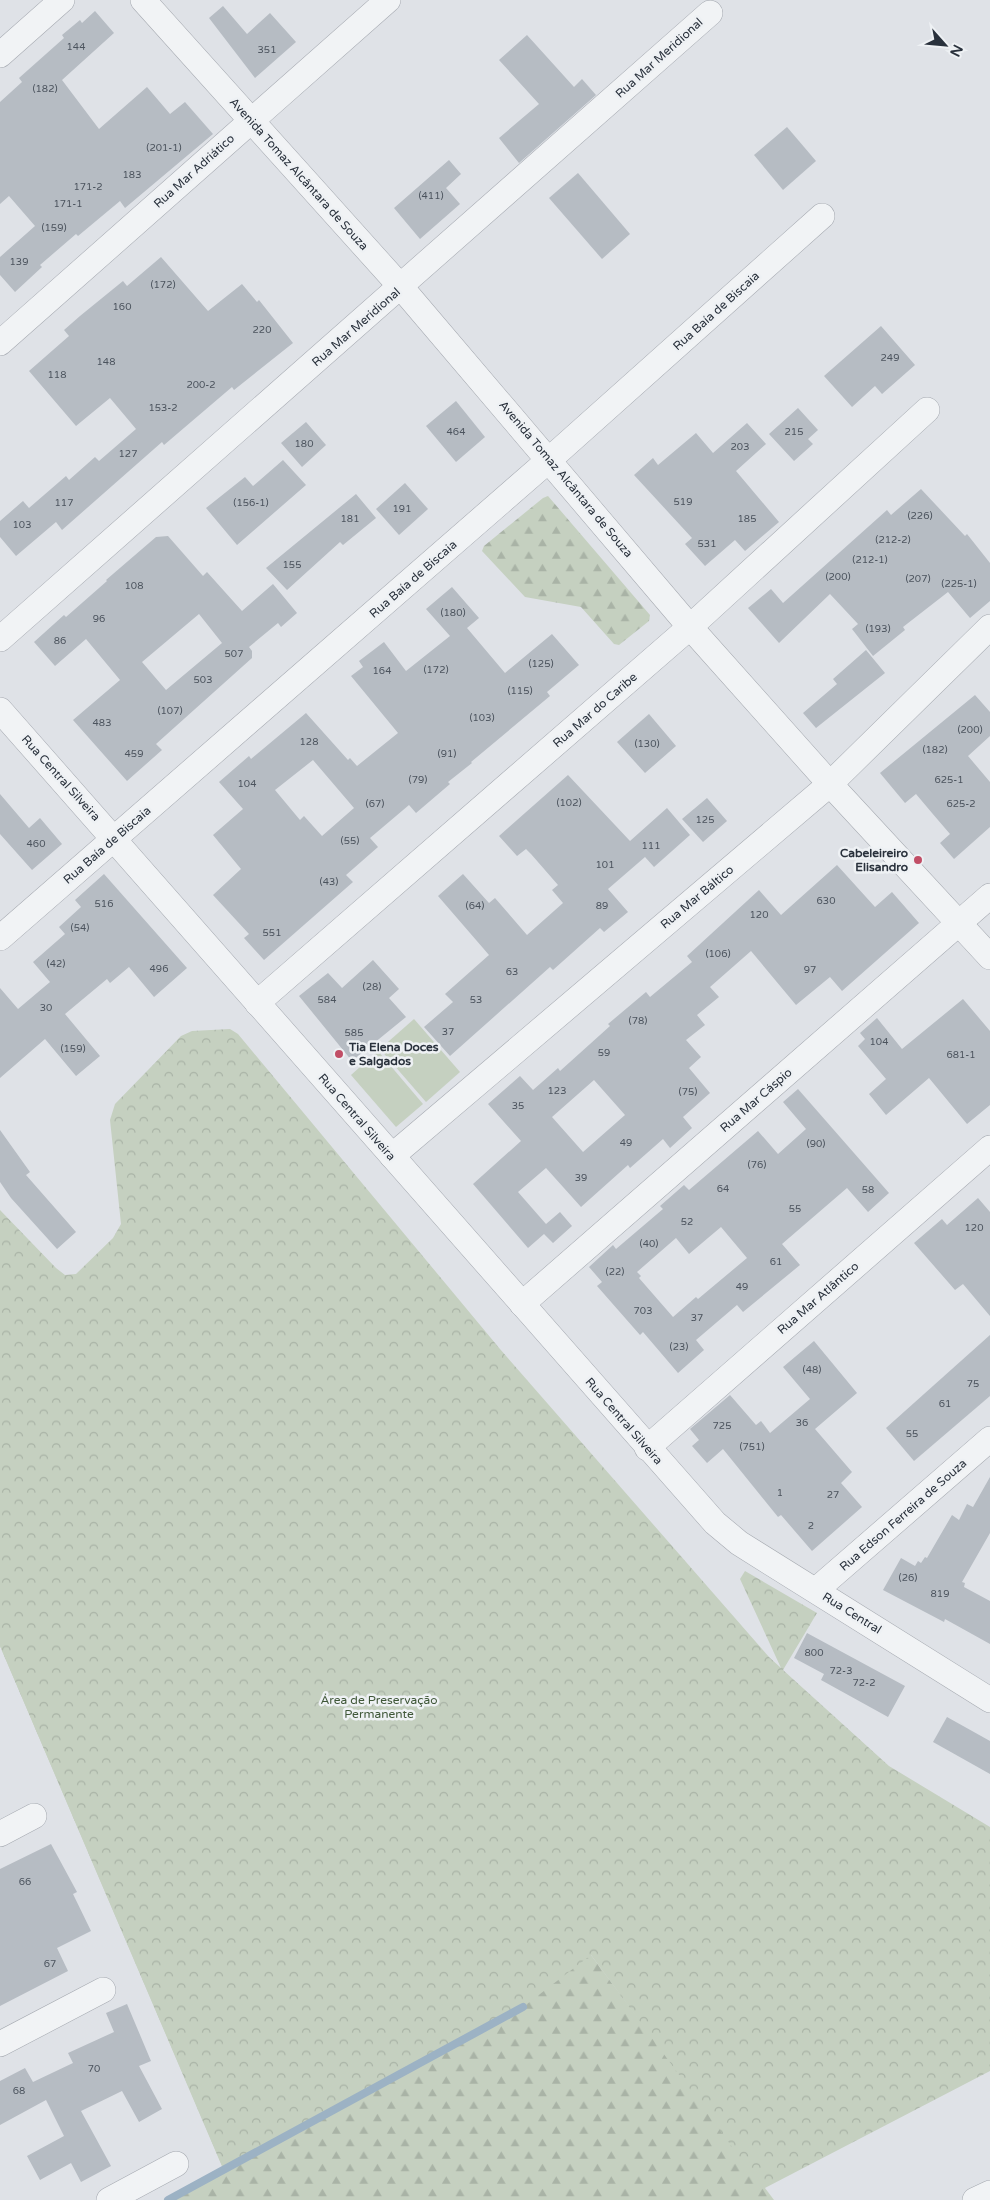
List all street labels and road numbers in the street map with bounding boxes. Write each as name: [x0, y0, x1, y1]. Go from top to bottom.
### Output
street label: Rua Mar Meridional: [613, 15, 705, 101]
street label: Avenida Tomaz Alcântara de Souza: [227, 95, 371, 253]
street label: Rua Mar Adriático: [151, 131, 237, 211]
street label: Rua Baía de Biscaia: [670, 269, 762, 353]
street label: Rua Mar Meridional: [309, 285, 403, 369]
street label: Avenida Tomaz Alcântara de Souza: [496, 398, 636, 560]
street label: Rua Baía de Biscaia: [367, 537, 459, 621]
street label: Rua Mar do Caribe: [550, 670, 640, 750]
street label: Rua Central Silveira: [19, 732, 103, 824]
street label: Rua Baía de Biscaia: [61, 803, 153, 887]
street label: Rua Mar Báltico: [658, 862, 736, 932]
street label: Rua Mar Cáspio: [717, 1065, 795, 1135]
street label: Rua Central Silveira: [315, 1071, 399, 1163]
street label: Rua Mar Atlântico: [774, 1259, 862, 1337]
street label: Rua Central Silveira: [582, 1375, 666, 1467]
street label: Rua Edson Ferreira de Souza: [837, 1456, 969, 1574]
street label: Rua Central: [820, 1589, 884, 1637]

